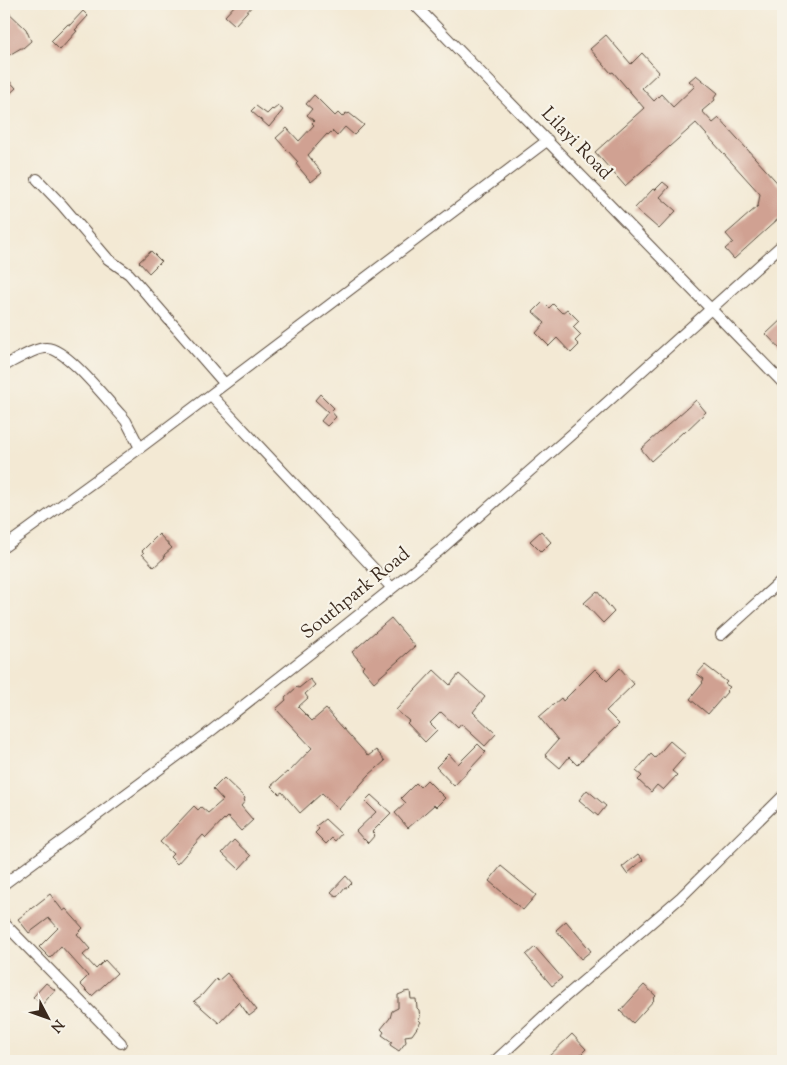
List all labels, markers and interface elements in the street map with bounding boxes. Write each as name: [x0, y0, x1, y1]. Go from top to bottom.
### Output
street label: Lilayi Road: [534, 101, 618, 187]
street label: Southpark Road: [296, 541, 416, 646]
north arrow: [22, 992, 72, 1042]
text: N: [45, 1014, 68, 1036]

